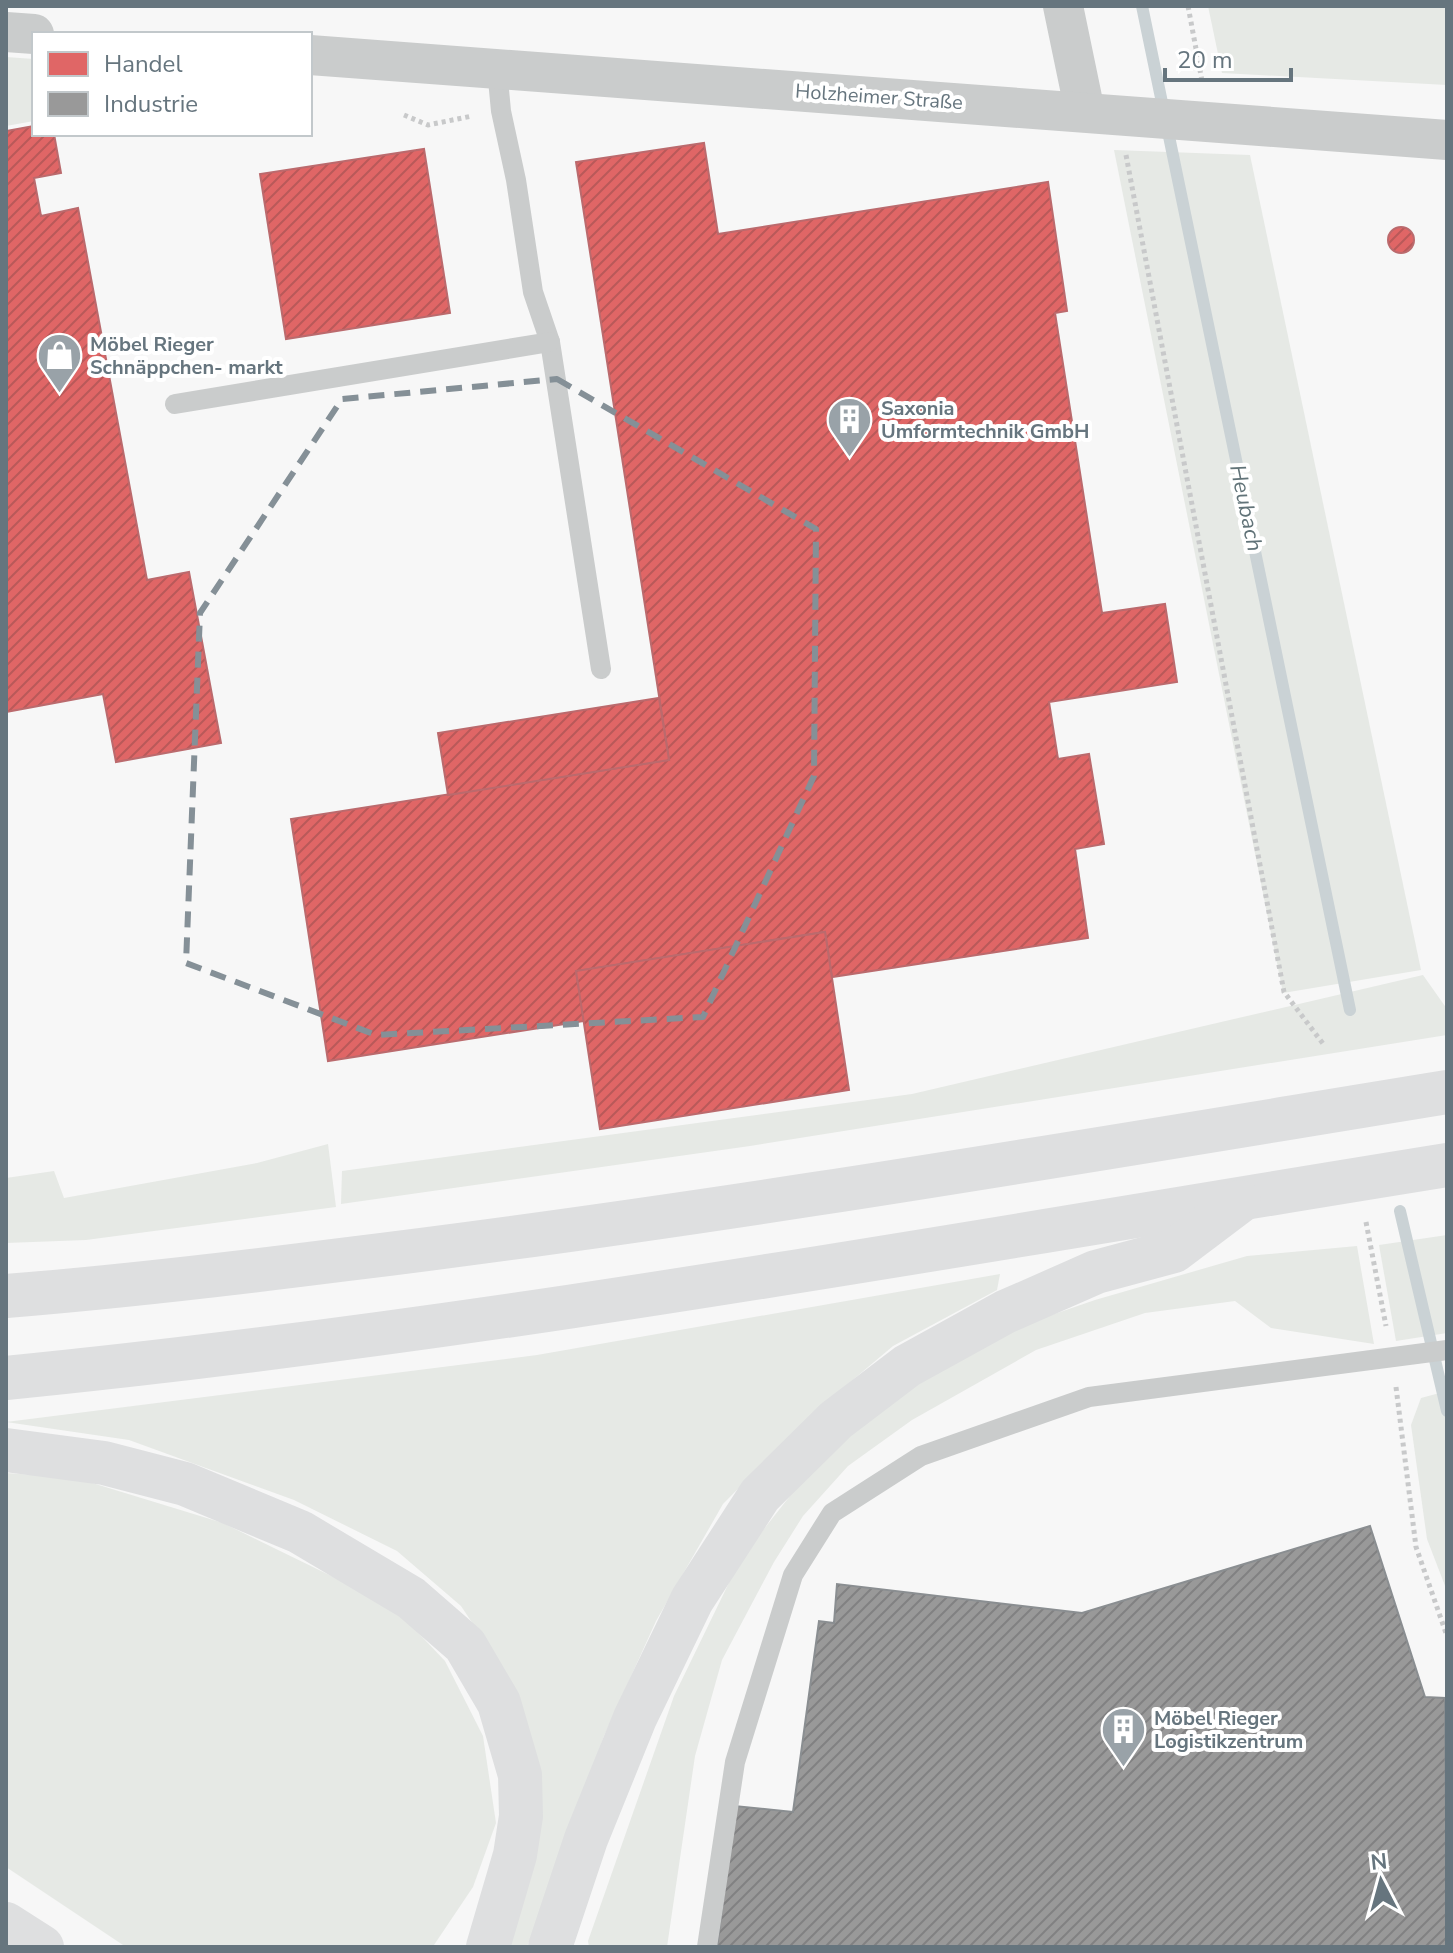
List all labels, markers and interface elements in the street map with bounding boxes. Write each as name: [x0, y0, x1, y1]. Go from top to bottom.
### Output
legend: [32, 32, 312, 136]
scale bar: [1165, 32, 1291, 82]
text: 20 m: [1177, 44, 1233, 76]
text: Handel: [104, 48, 182, 80]
street label: Holzheimer Straße: [794, 78, 964, 116]
text: Industrie: [104, 88, 198, 120]
shop icon: Möbel Rieger Schnäppchen- markt: [35, 331, 83, 394]
place label: Möbel Rieger Schnäppchen- markt: [90, 331, 283, 381]
building icon: Saxonia Umformtechnik GmbH: [826, 395, 874, 458]
place label: Saxonia Umformtechnik GmbH: [881, 395, 1089, 445]
water label: Heubach: [1222, 462, 1270, 554]
building icon: Möbel Rieger Logistikzentrum: [1099, 1705, 1147, 1768]
place label: Möbel Rieger Logistikzentrum: [1154, 1705, 1303, 1755]
north arrow: [1341, 1841, 1421, 1921]
text: N: [1369, 1846, 1389, 1878]

